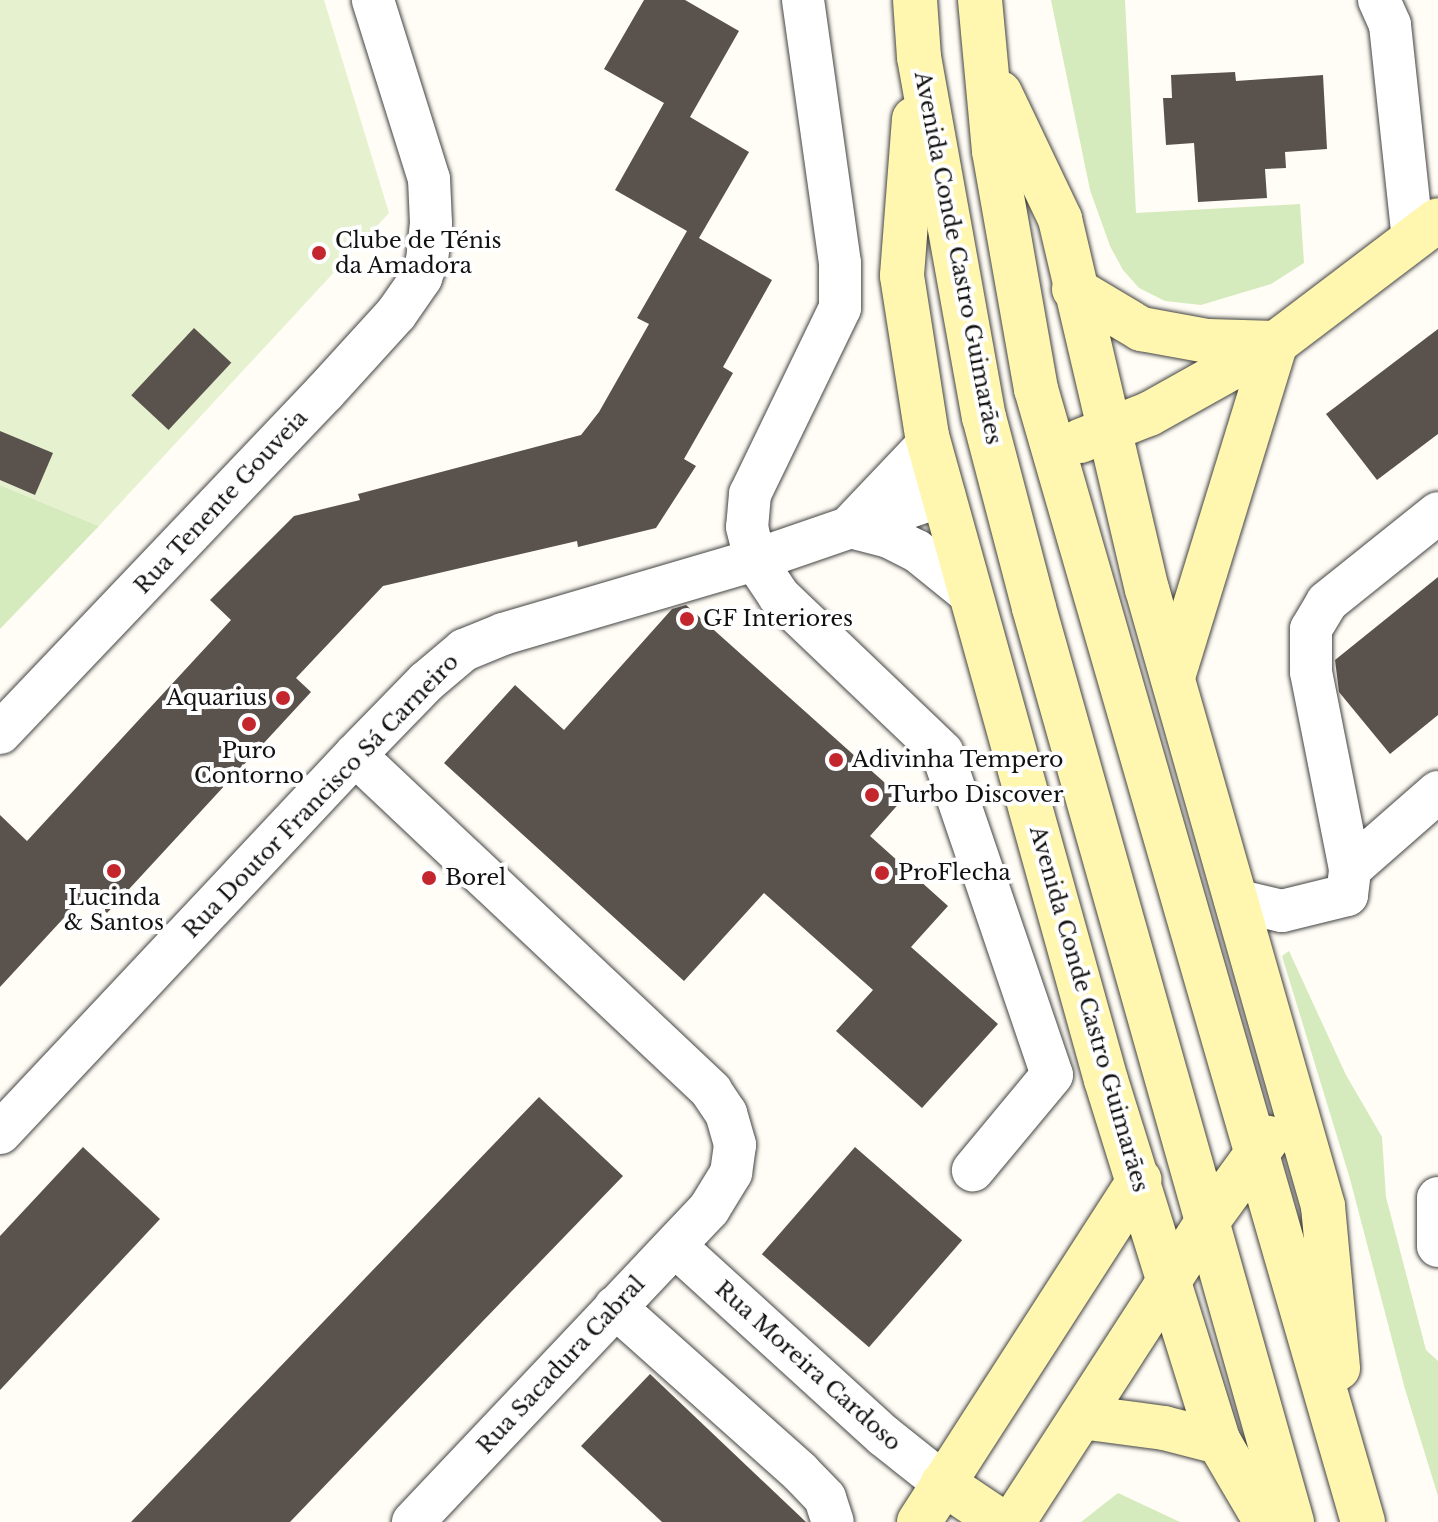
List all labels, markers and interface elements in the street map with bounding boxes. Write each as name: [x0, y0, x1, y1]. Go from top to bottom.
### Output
street label: Avenida Conde Castro Guimarães: [909, 69, 1007, 447]
place label: Clube de Ténis da Amadora: [335, 227, 502, 278]
marker: Clube de Ténis da Amadora: [310, 244, 328, 262]
street label: Rua Tenente Gouveia: [129, 404, 313, 600]
place label: GF Interiores: [703, 606, 854, 632]
marker: GF Interiores: [678, 610, 696, 628]
street label: Rua Doutor Francisco Sá Carneiro: [178, 648, 464, 944]
place label: Aquarius: [166, 685, 267, 711]
marker: Aquarius: [274, 689, 292, 707]
marker: Puro Contorno: [240, 715, 258, 733]
place label: Puro Contorno: [194, 737, 304, 788]
place label: Adivinha Tempero: [852, 747, 1064, 773]
marker: Adivinha Tempero: [827, 751, 845, 769]
place label: Turbo Discover: [888, 782, 1063, 808]
marker: Turbo Discover: [863, 786, 881, 804]
street label: Avenida Conde Castro Guimarães: [1024, 823, 1154, 1195]
place label: ProFlecha: [898, 860, 1011, 886]
marker: Lucinda & Santos: [105, 862, 123, 880]
marker: ProFlecha: [873, 864, 891, 882]
place label: Borel: [445, 865, 506, 891]
marker: Borel: [420, 869, 438, 887]
place label: Lucinda & Santos: [64, 884, 164, 936]
street label: Rua Sacadura Cabral: [472, 1271, 650, 1459]
street label: Rua Moreira Cardoso: [709, 1275, 907, 1457]

